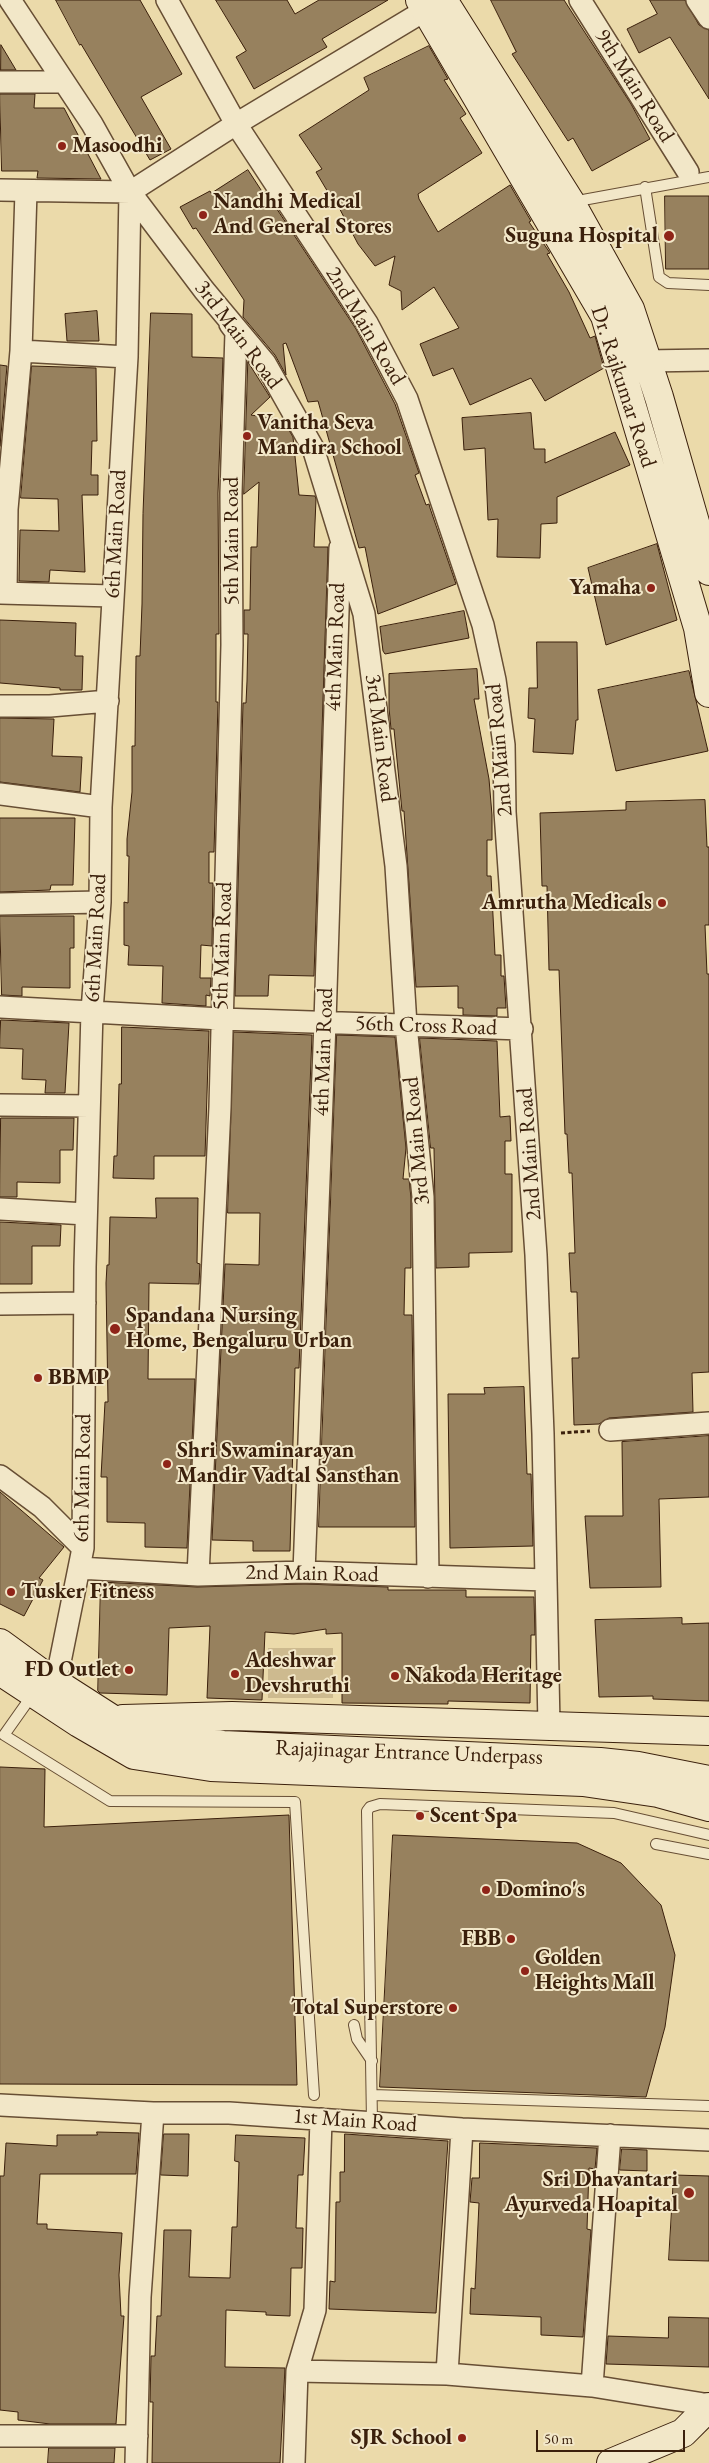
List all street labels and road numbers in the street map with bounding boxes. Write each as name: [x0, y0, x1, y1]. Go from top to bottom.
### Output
street label: 9th Main Road: [589, 24, 679, 148]
street label: 2nd Main Road: [319, 262, 411, 390]
street label: 3rd Main Road: [189, 276, 287, 394]
street label: Dr. Rajkumar Road: [584, 303, 662, 471]
street label: 6th Main Road: [99, 469, 133, 599]
street label: 5th Main Road: [219, 477, 245, 605]
street label: 4th Main Road: [321, 582, 351, 712]
street label: 3rd Main Road: [359, 672, 401, 804]
street label: 2nd Main Road: [481, 682, 519, 818]
street label: 6th Main Road: [79, 873, 113, 1003]
street label: 5th Main Road: [208, 881, 238, 1011]
street label: 4th Main Road: [309, 987, 339, 1117]
street label: 56th Cross Road: [354, 1010, 498, 1042]
street label: 3rd Main Road: [398, 1076, 436, 1206]
street label: 2nd Main Road: [512, 1087, 548, 1221]
street label: 6th Main Road: [69, 1413, 97, 1543]
street label: 2nd Main Road: [245, 1560, 379, 1588]
street label: Rajajinagar Entrance Underpass: [275, 1735, 543, 1771]
street label: 1st Main Road: [292, 2103, 418, 2139]

